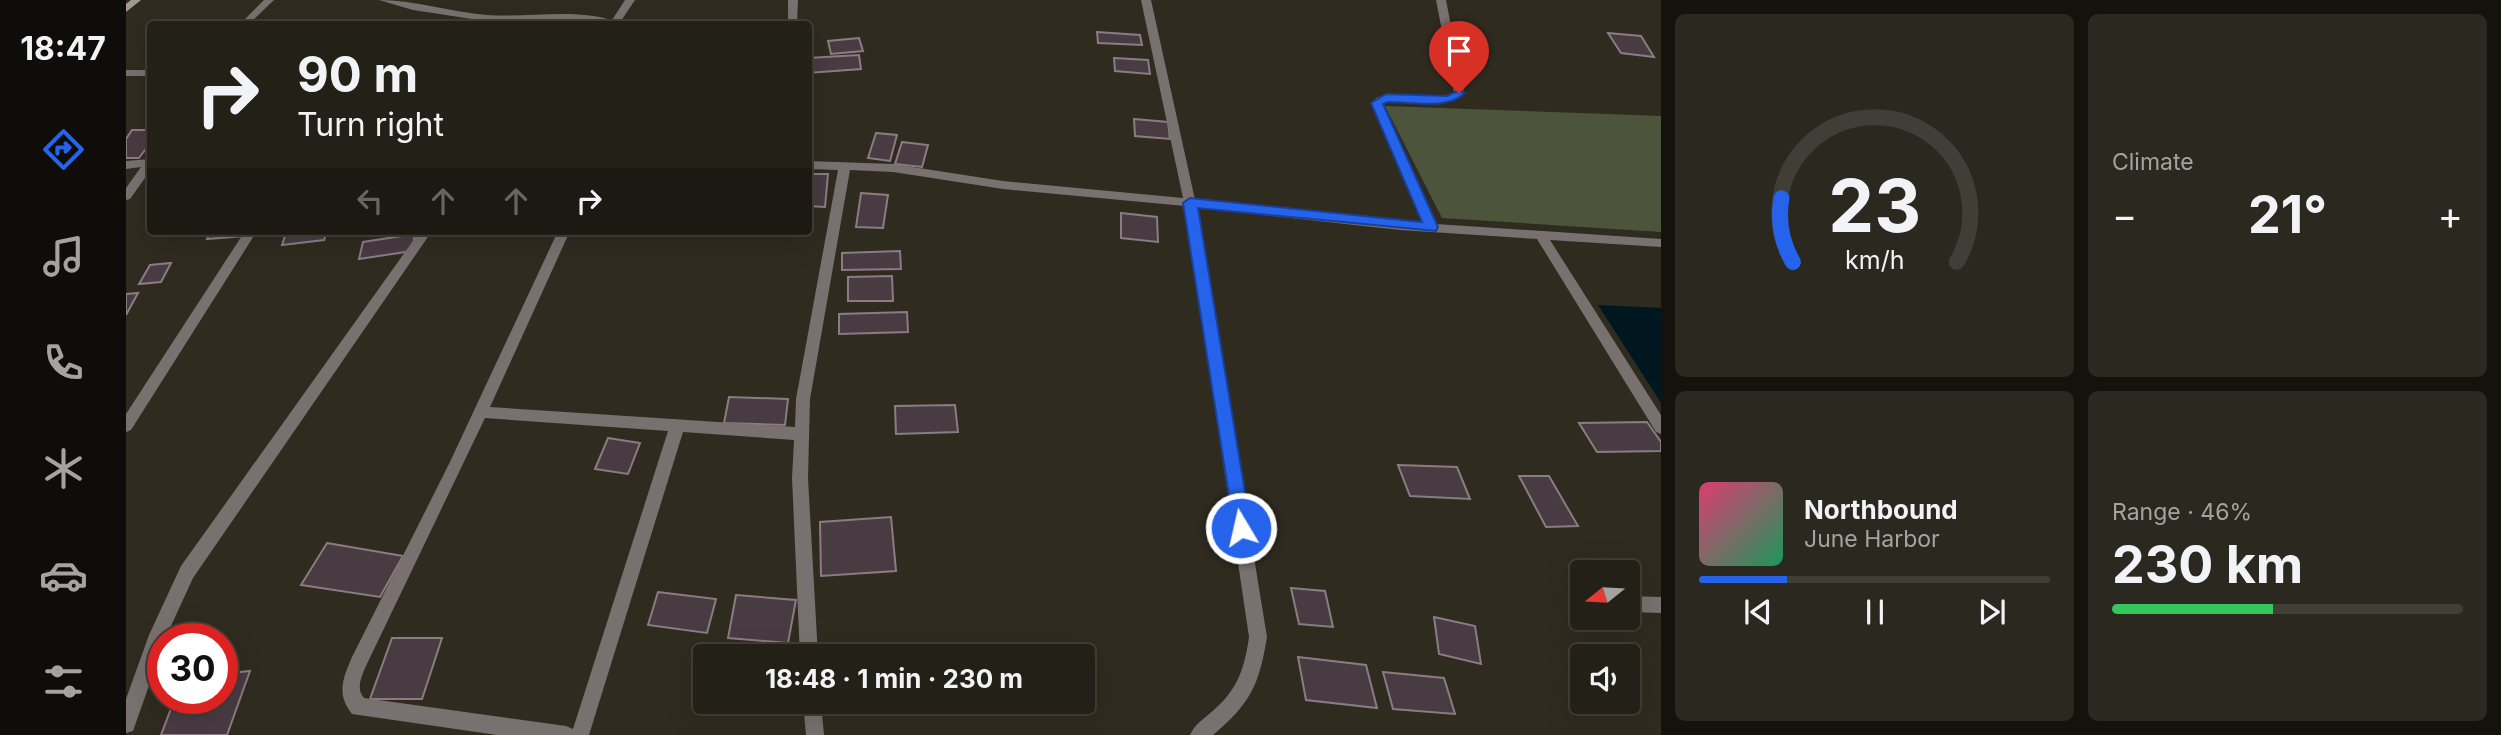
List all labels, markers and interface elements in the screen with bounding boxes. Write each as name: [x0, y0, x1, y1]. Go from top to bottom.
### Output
pin: [1429, 21, 1489, 93]
text: 18:47: [20, 29, 106, 68]
icon: arrive: [1440, 32, 1478, 70]
text: 90 m: [297, 45, 418, 104]
icon: right: [182, 49, 273, 140]
text: Turn right: [297, 105, 444, 144]
icon: directions: [39, 125, 88, 174]
text: Climate: [2112, 148, 2194, 176]
text: 23: [1828, 161, 1921, 250]
icon: left: [351, 182, 389, 220]
icon: ahead: [424, 182, 462, 220]
icon: ahead: [497, 182, 535, 220]
icon: right: [570, 182, 608, 220]
text: 21°: [2248, 183, 2327, 246]
text: −: [2112, 192, 2137, 238]
text: +: [2438, 192, 2463, 238]
icon: music: [39, 232, 88, 281]
text: km/h: [1845, 244, 1904, 274]
icon: phone: [39, 338, 88, 387]
icon: climate: [39, 444, 88, 493]
position arrow: [1204, 491, 1278, 565]
text: Northbound: [1804, 494, 1958, 525]
text: Range · 46%: [2112, 498, 2252, 526]
text: June Harbor: [1804, 525, 1940, 553]
text: 230 km: [2112, 533, 2303, 596]
icon: car: [39, 551, 88, 600]
north arrow: [1570, 560, 1640, 630]
map controls: [1570, 560, 1640, 714]
icon: previous: [1739, 593, 1777, 631]
icon: pause: [1856, 593, 1894, 631]
icon: next: [1973, 593, 2011, 631]
speed limit sign: 30: [147, 623, 238, 714]
button: sound: [1570, 644, 1640, 714]
icon: filters: [39, 657, 88, 706]
text: 18:48 · 1 min · 230 m: [765, 663, 1023, 694]

